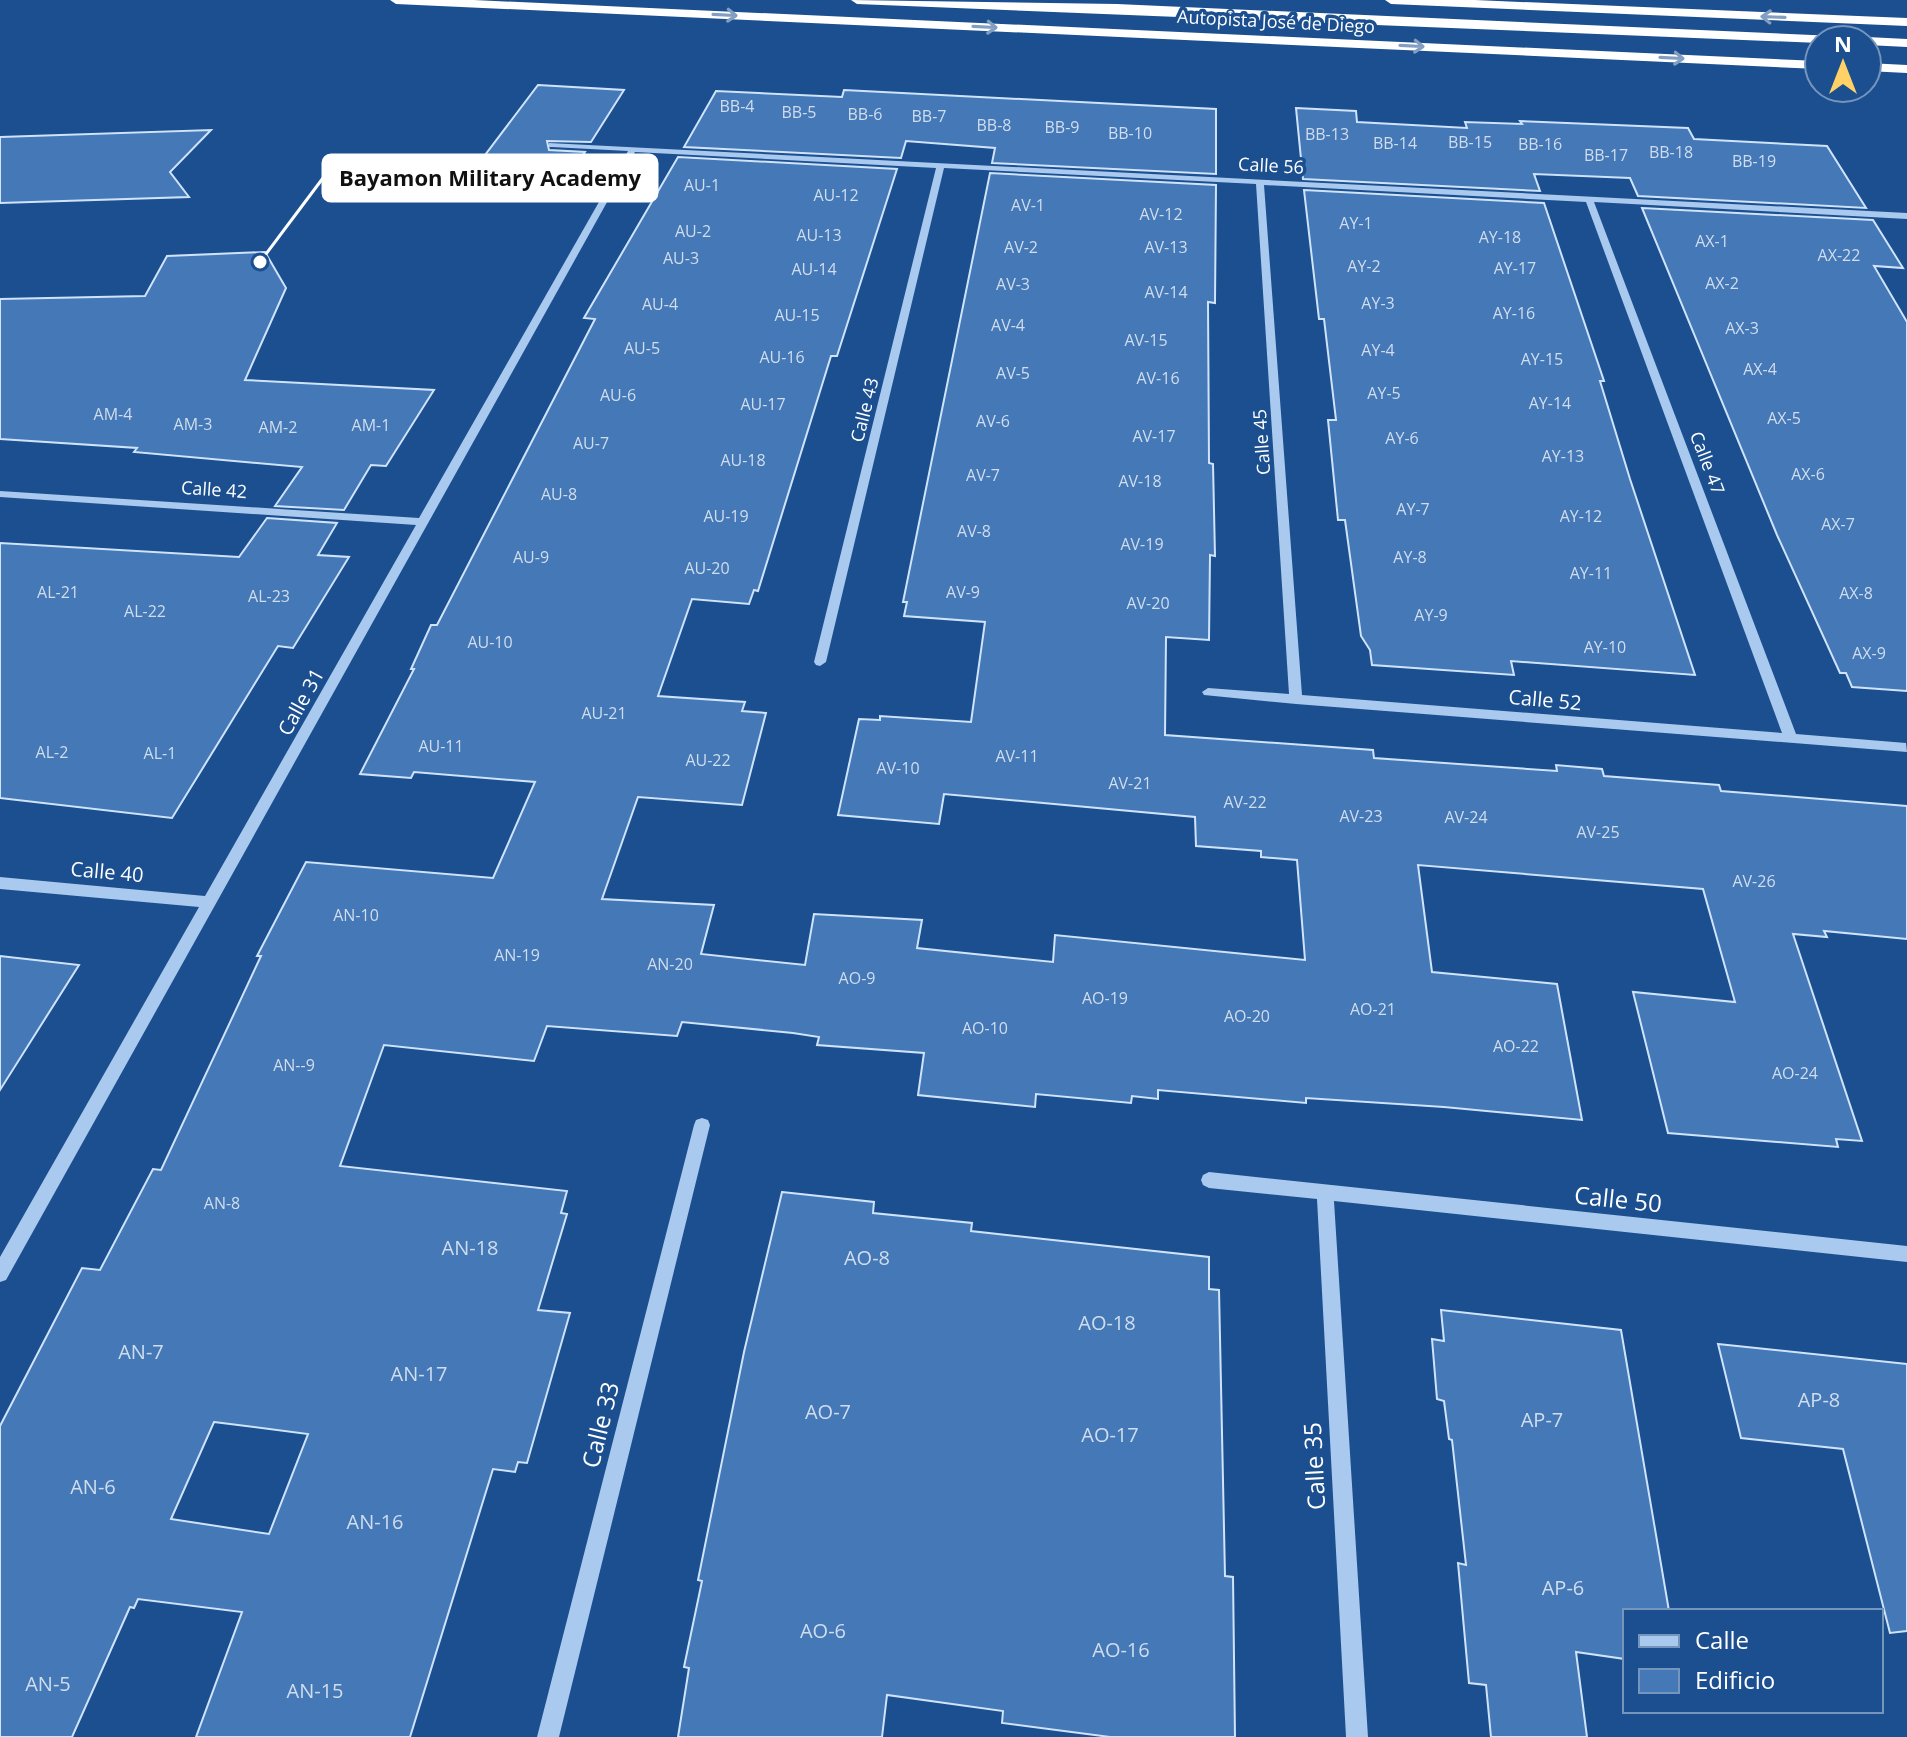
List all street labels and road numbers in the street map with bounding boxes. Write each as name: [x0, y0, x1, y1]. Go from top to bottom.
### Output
street label: Autopista José de Diego: [1177, 4, 1376, 38]
street label: Calle 56: [1238, 151, 1305, 179]
street label: Calle 43: [844, 375, 884, 445]
street label: Calle 45: [1247, 408, 1275, 476]
street label: Calle 47: [1685, 428, 1731, 498]
street label: Calle 42: [180, 475, 248, 503]
street label: Calle 31: [271, 663, 330, 740]
street label: Calle 52: [1507, 683, 1583, 716]
street label: Calle 40: [69, 855, 145, 888]
street label: Calle 50: [1573, 1178, 1664, 1220]
street label: Calle 33: [573, 1378, 626, 1471]
street label: Calle 35: [1295, 1421, 1332, 1511]

